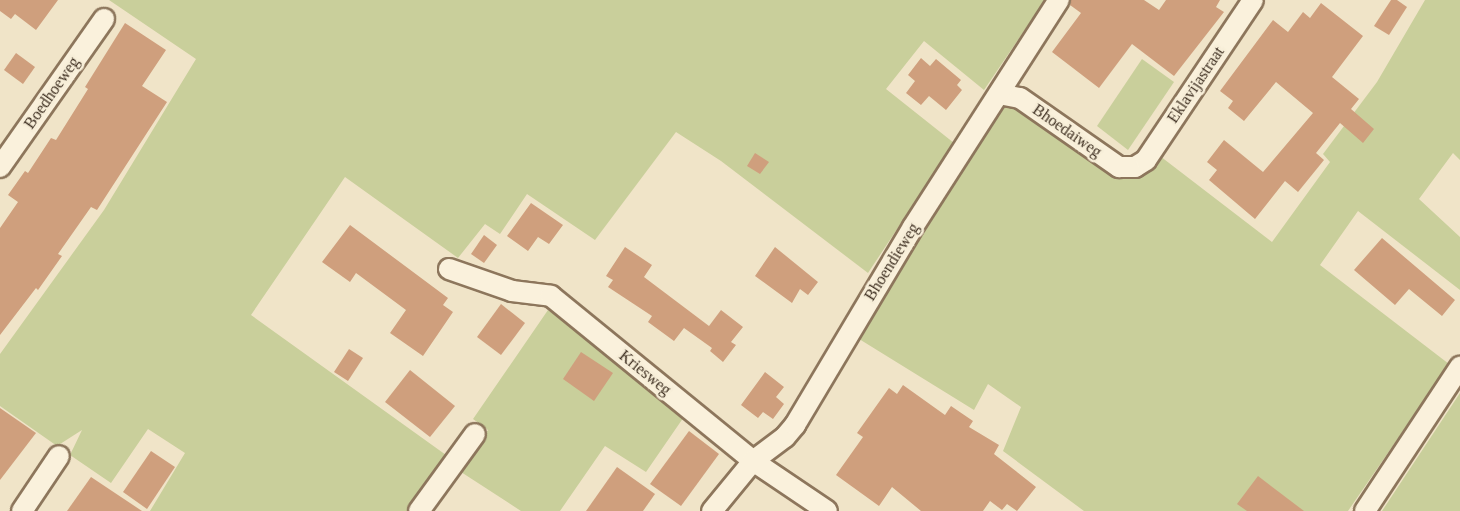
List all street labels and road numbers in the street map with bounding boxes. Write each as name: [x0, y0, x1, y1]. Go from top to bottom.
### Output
street label: Eklavijastraat: [1163, 43, 1229, 127]
street label: Boedhoeweg: [20, 53, 84, 133]
street label: Bhoedaiweg: [1029, 100, 1105, 162]
street label: Bhoendieweg: [861, 220, 923, 304]
street label: Kriesweg: [615, 346, 675, 400]

